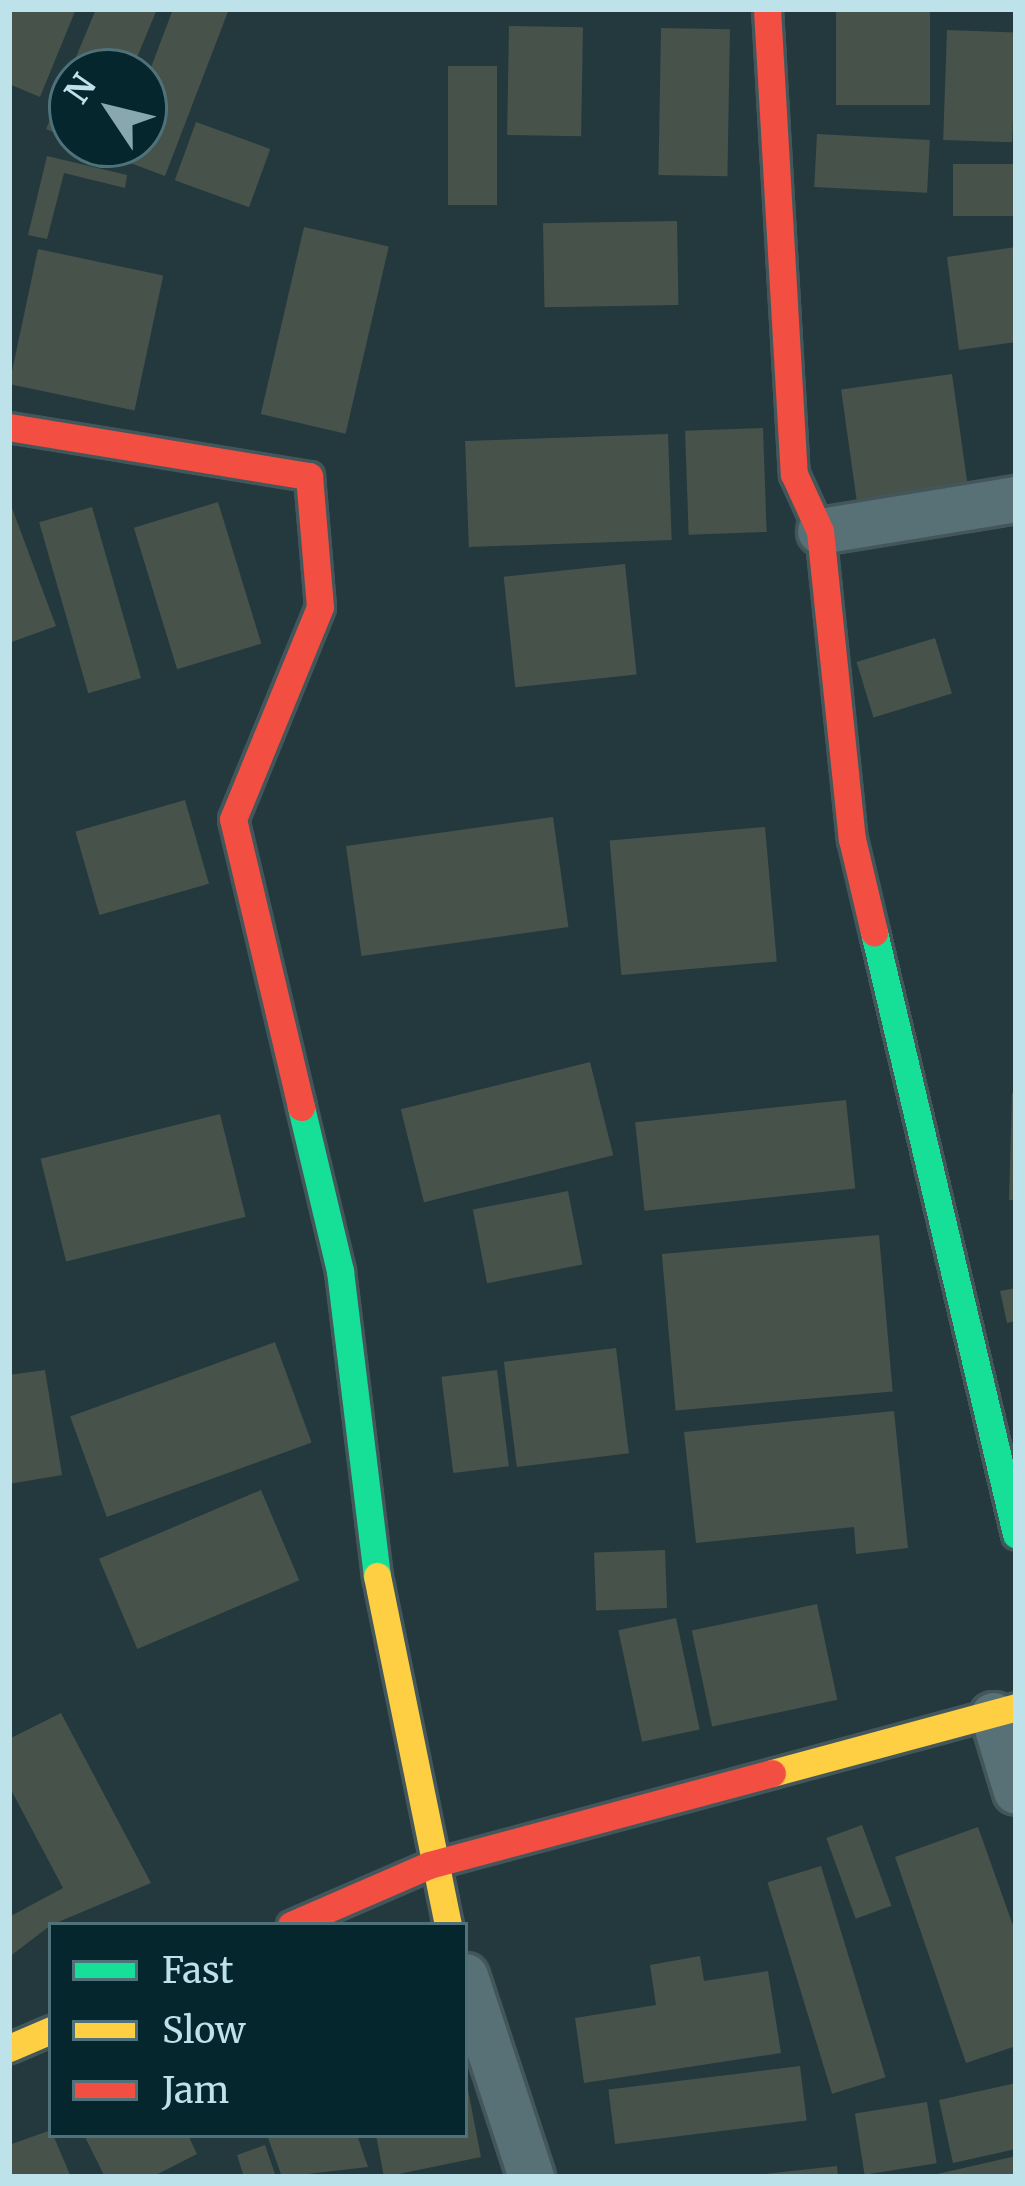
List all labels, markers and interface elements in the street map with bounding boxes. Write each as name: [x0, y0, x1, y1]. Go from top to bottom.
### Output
north arrow: [48, 48, 168, 168]
text: N: [56, 66, 105, 111]
legend: [48, 1922, 468, 2138]
text: Fast: [162, 1948, 234, 1993]
text: Slow: [162, 2008, 246, 2053]
text: Jam: [162, 2068, 229, 2113]

